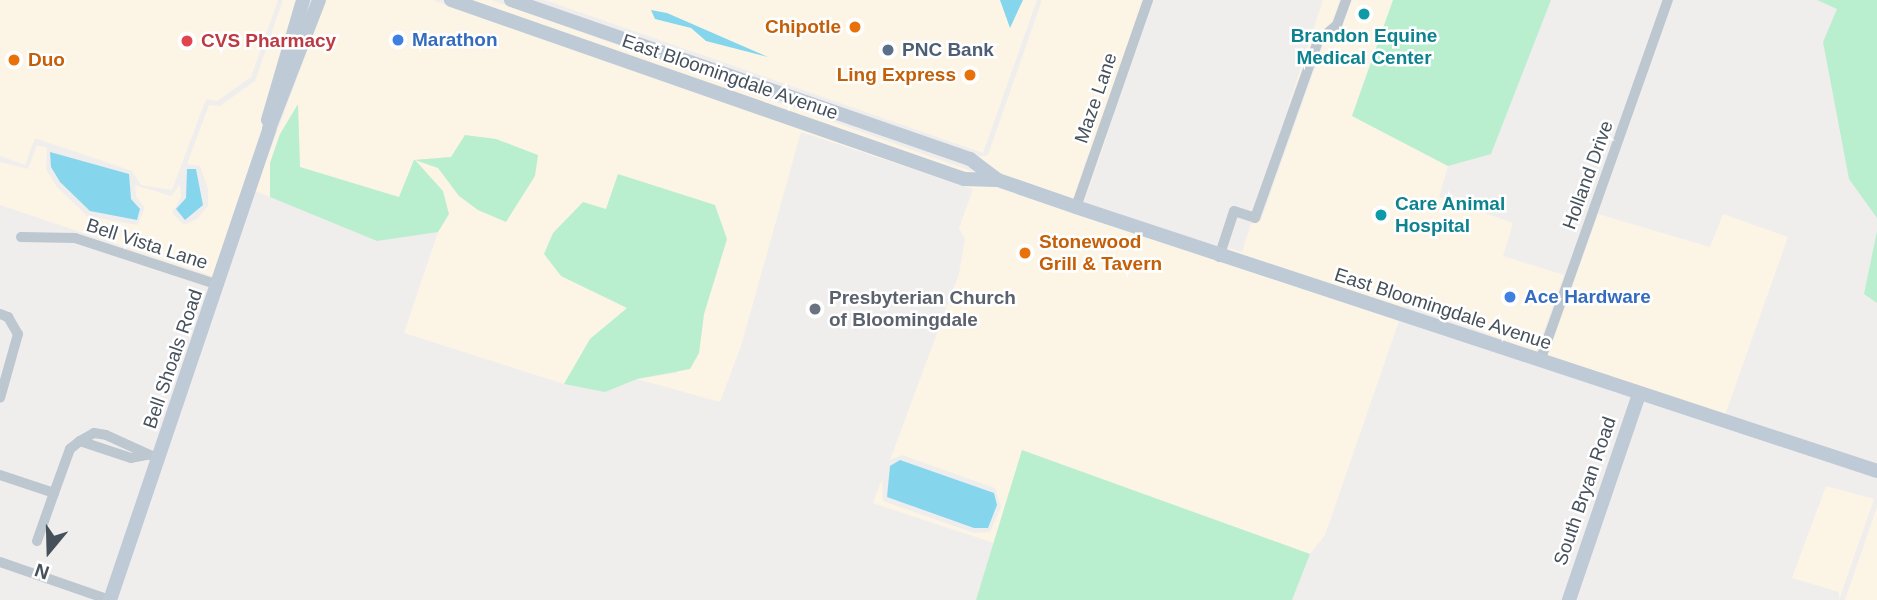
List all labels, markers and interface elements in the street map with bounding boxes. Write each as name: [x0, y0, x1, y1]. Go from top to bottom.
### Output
marker: Brandon Equine Medical Center: [1356, 6, 1372, 22]
place label: Chipotle: [765, 16, 841, 38]
marker: Chipotle: [847, 19, 863, 35]
place label: Brandon Equine Medical Center: [1291, 25, 1437, 69]
place label: Marathon: [412, 29, 498, 51]
street label: East Bloomingdale Avenue: [619, 29, 841, 125]
place label: CVS Pharmacy: [201, 30, 336, 52]
marker: Marathon: [390, 32, 406, 48]
marker: CVS Pharmacy: [179, 33, 195, 49]
place label: PNC Bank: [902, 39, 994, 61]
marker: PNC Bank: [880, 42, 896, 58]
place label: Duo: [28, 49, 65, 71]
street label: Maze Lane: [1070, 50, 1122, 146]
marker: Duo: [6, 52, 22, 68]
place label: Ling Express: [837, 64, 956, 86]
marker: Ling Express: [962, 67, 978, 83]
street label: Holland Drive: [1558, 118, 1618, 232]
place label: Care Animal Hospital: [1395, 193, 1506, 237]
marker: Care Animal Hospital: [1373, 207, 1389, 223]
street label: Bell Vista Lane: [83, 214, 211, 274]
place label: Stonewood Grill & Tavern: [1039, 231, 1162, 275]
marker: Stonewood Grill & Tavern: [1017, 245, 1033, 261]
street label: East Bloomingdale Avenue: [1331, 263, 1555, 355]
street label: Bell Shoals Road: [138, 286, 208, 432]
place label: Ace Hardware: [1524, 286, 1651, 308]
place label: Presbyterian Church of Bloomingdale: [829, 287, 1016, 331]
marker: Ace Hardware: [1502, 289, 1518, 305]
marker: Presbyterian Church of Bloomingdale: [807, 301, 823, 317]
street label: South Bryan Road: [1549, 414, 1621, 568]
north arrow: [14, 516, 84, 586]
text: N: [32, 559, 52, 583]

